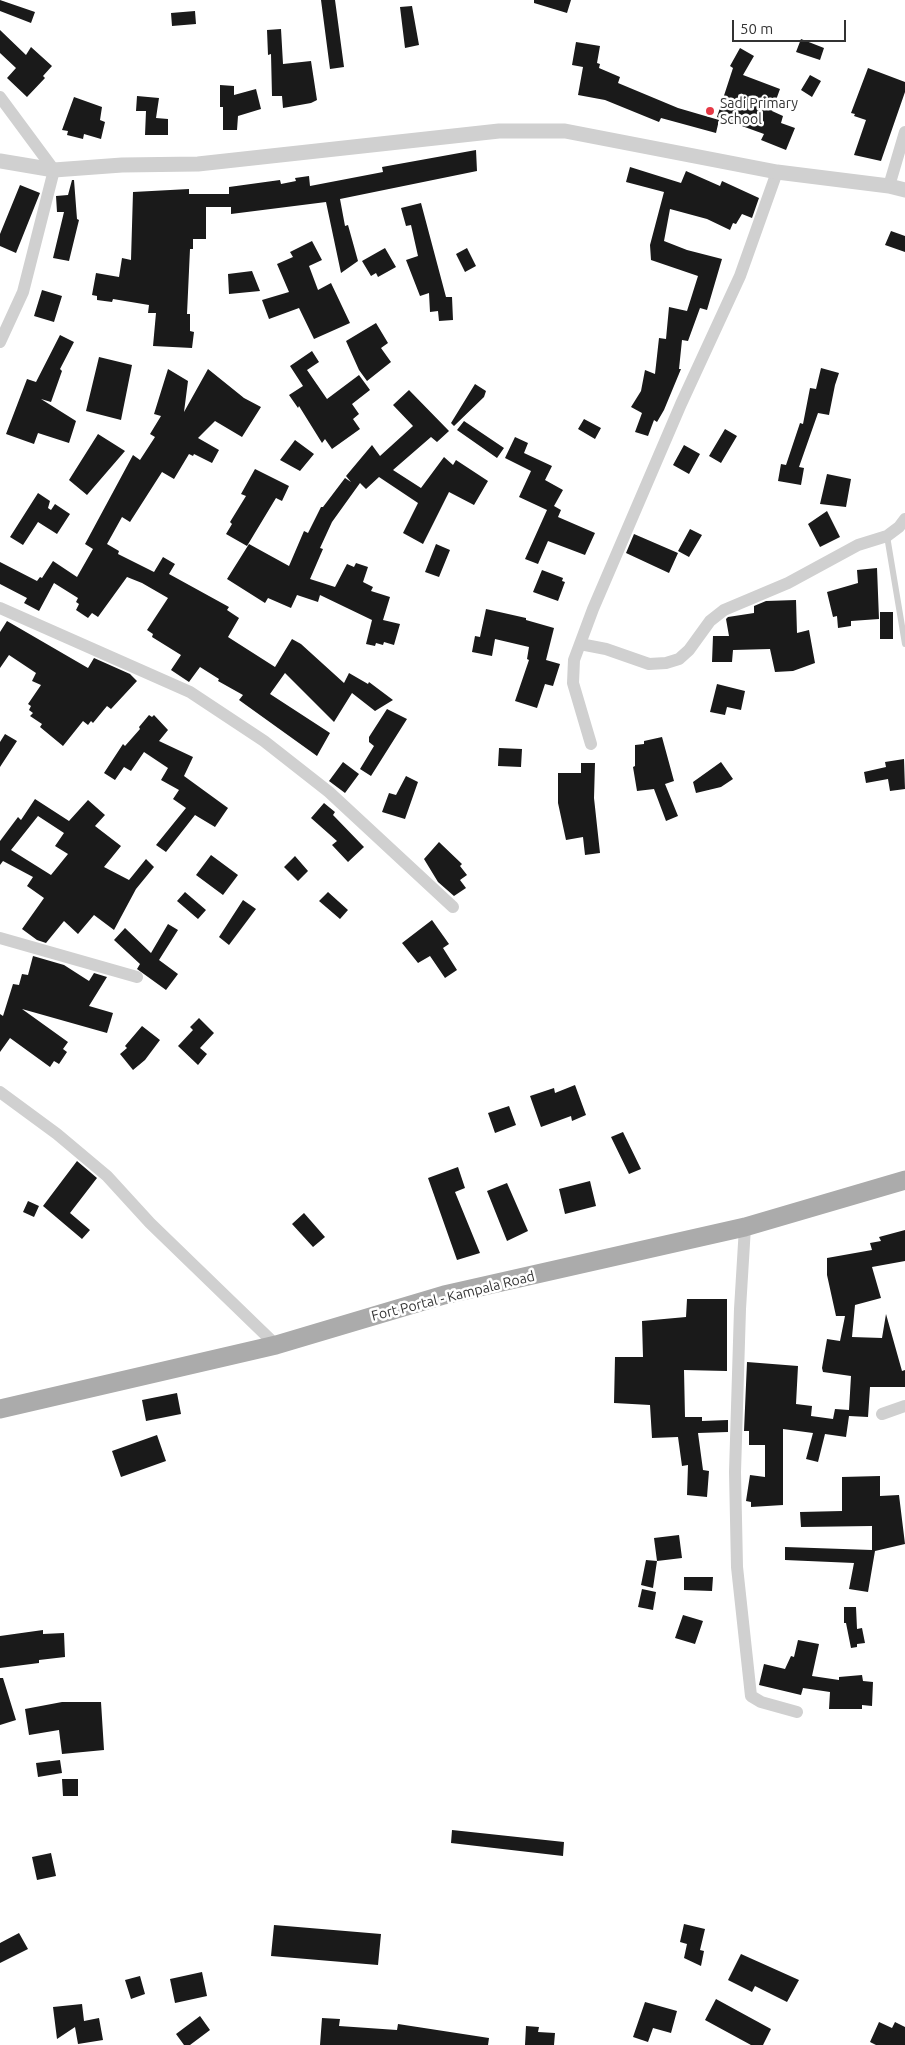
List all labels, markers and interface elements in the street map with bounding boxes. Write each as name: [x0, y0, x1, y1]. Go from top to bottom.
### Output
scale bar: [735, 10, 849, 42]
text: 50 m: [740, 20, 773, 37]
place label: Sadi Primary School: [720, 95, 798, 128]
marker: Sadi Primary School: [704, 105, 716, 117]
street label: Fort Portal - Kampala Road: [370, 1268, 536, 1324]

